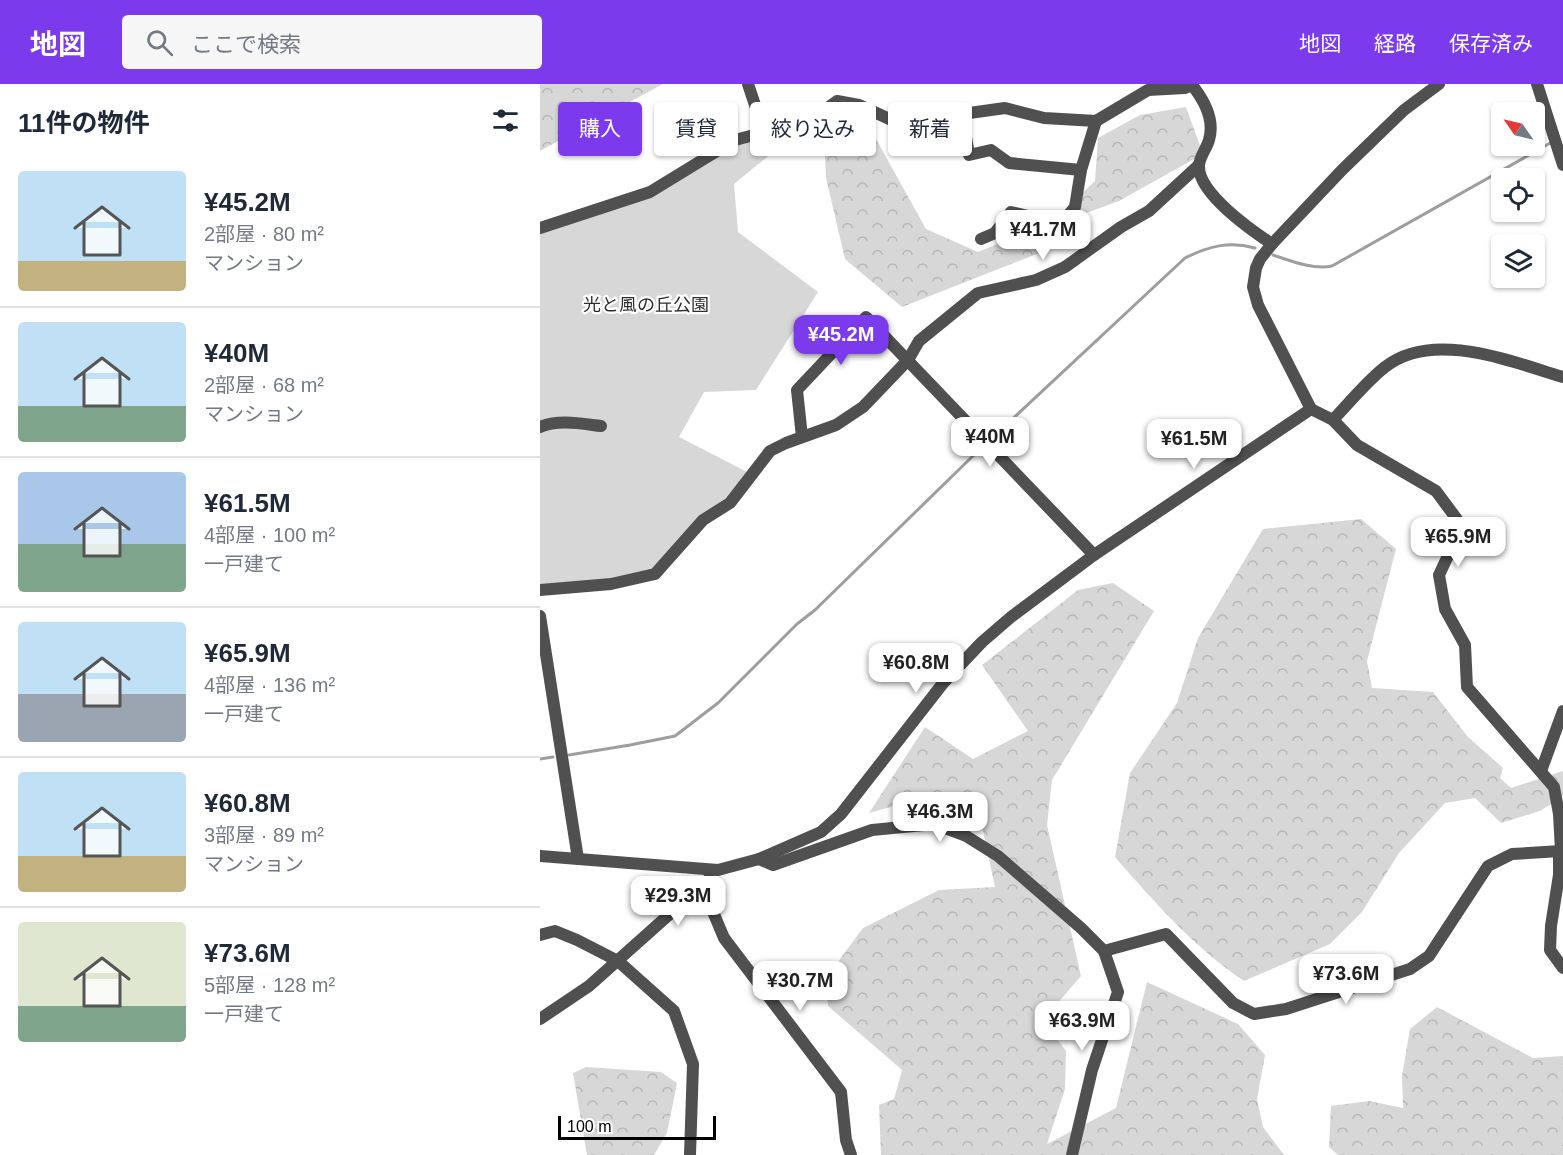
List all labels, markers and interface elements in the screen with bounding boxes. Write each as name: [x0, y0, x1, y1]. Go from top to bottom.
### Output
search box: [122, 15, 542, 69]
icon: search: [143, 26, 176, 59]
text: 地図: [30, 29, 86, 60]
text: ここで検索: [191, 32, 301, 57]
text: 地図: [1299, 32, 1341, 55]
text: 経路: [1374, 32, 1416, 55]
text: 保存済み: [1449, 32, 1533, 55]
chip: 購入: [558, 102, 642, 156]
chip: 賃貸: [654, 102, 738, 156]
chip: 絞り込み: [750, 102, 876, 156]
chip: 新着: [888, 102, 972, 156]
north arrow: [1491, 102, 1545, 156]
map controls: [1491, 102, 1545, 288]
icon: filters: [489, 104, 522, 137]
text: 11件の物件: [18, 108, 150, 138]
button: locate: [1491, 168, 1545, 222]
text: ¥45.2M: [204, 187, 291, 217]
icon: home: [66, 195, 138, 267]
pin: ¥41.7M: [994, 210, 1092, 261]
text: ¥41.7M: [1010, 218, 1076, 240]
text: 2部屋 · 80 m²: [204, 223, 324, 245]
button: layers: [1491, 234, 1545, 288]
text: マンション: [204, 252, 304, 274]
park label: 光と風の丘公園: [583, 295, 709, 315]
pin: ¥45.2M: [792, 315, 890, 366]
text: ¥45.2M: [808, 323, 874, 345]
text: ¥40M: [204, 338, 269, 368]
icon: home: [66, 346, 138, 418]
text: 2部屋 · 68 m²: [204, 374, 324, 396]
text: マンション: [204, 403, 304, 425]
pin: ¥40M: [954, 417, 1026, 468]
pin: ¥61.5M: [1145, 419, 1243, 470]
text: ¥40M: [965, 425, 1015, 447]
text: ¥61.5M: [1161, 427, 1227, 449]
text: ¥61.5M: [204, 488, 291, 518]
icon: home: [66, 496, 138, 568]
pin: ¥65.9M: [1409, 517, 1507, 568]
text: 4部屋 · 100 m²: [204, 524, 335, 546]
text: ¥65.9M: [1425, 525, 1491, 547]
text: 一戸建て: [204, 553, 284, 575]
text: ¥65.9M: [204, 638, 291, 668]
pin: ¥60.8M: [867, 643, 965, 694]
icon: home: [66, 646, 138, 718]
text: ¥60.8M: [883, 651, 949, 673]
text: 4部屋 · 136 m²: [204, 674, 335, 696]
text: 一戸建て: [204, 703, 284, 725]
text: ¥60.8M: [204, 788, 291, 818]
pin: ¥46.3M: [891, 792, 989, 843]
icon: home: [66, 796, 138, 868]
text: ¥46.3M: [907, 800, 973, 822]
text: 3部屋 · 89 m²: [204, 824, 324, 846]
text: マンション: [204, 853, 304, 875]
pin: ¥29.3M: [629, 876, 727, 927]
text: ¥29.3M: [645, 884, 711, 906]
text: ¥73.6M: [204, 938, 291, 968]
icon: home: [66, 946, 138, 1018]
pin: ¥73.6M: [1297, 954, 1395, 1005]
pin: ¥30.7M: [751, 961, 849, 1012]
text: ¥73.6M: [1313, 962, 1379, 984]
text: ¥30.7M: [767, 969, 833, 991]
text: 5部屋 · 128 m²: [204, 974, 335, 996]
pin: ¥63.9M: [1033, 1001, 1131, 1052]
text: 一戸建て: [204, 1003, 284, 1025]
text: ¥63.9M: [1049, 1009, 1115, 1031]
scale bar: [558, 1113, 716, 1140]
text: 100 m: [567, 1118, 611, 1135]

